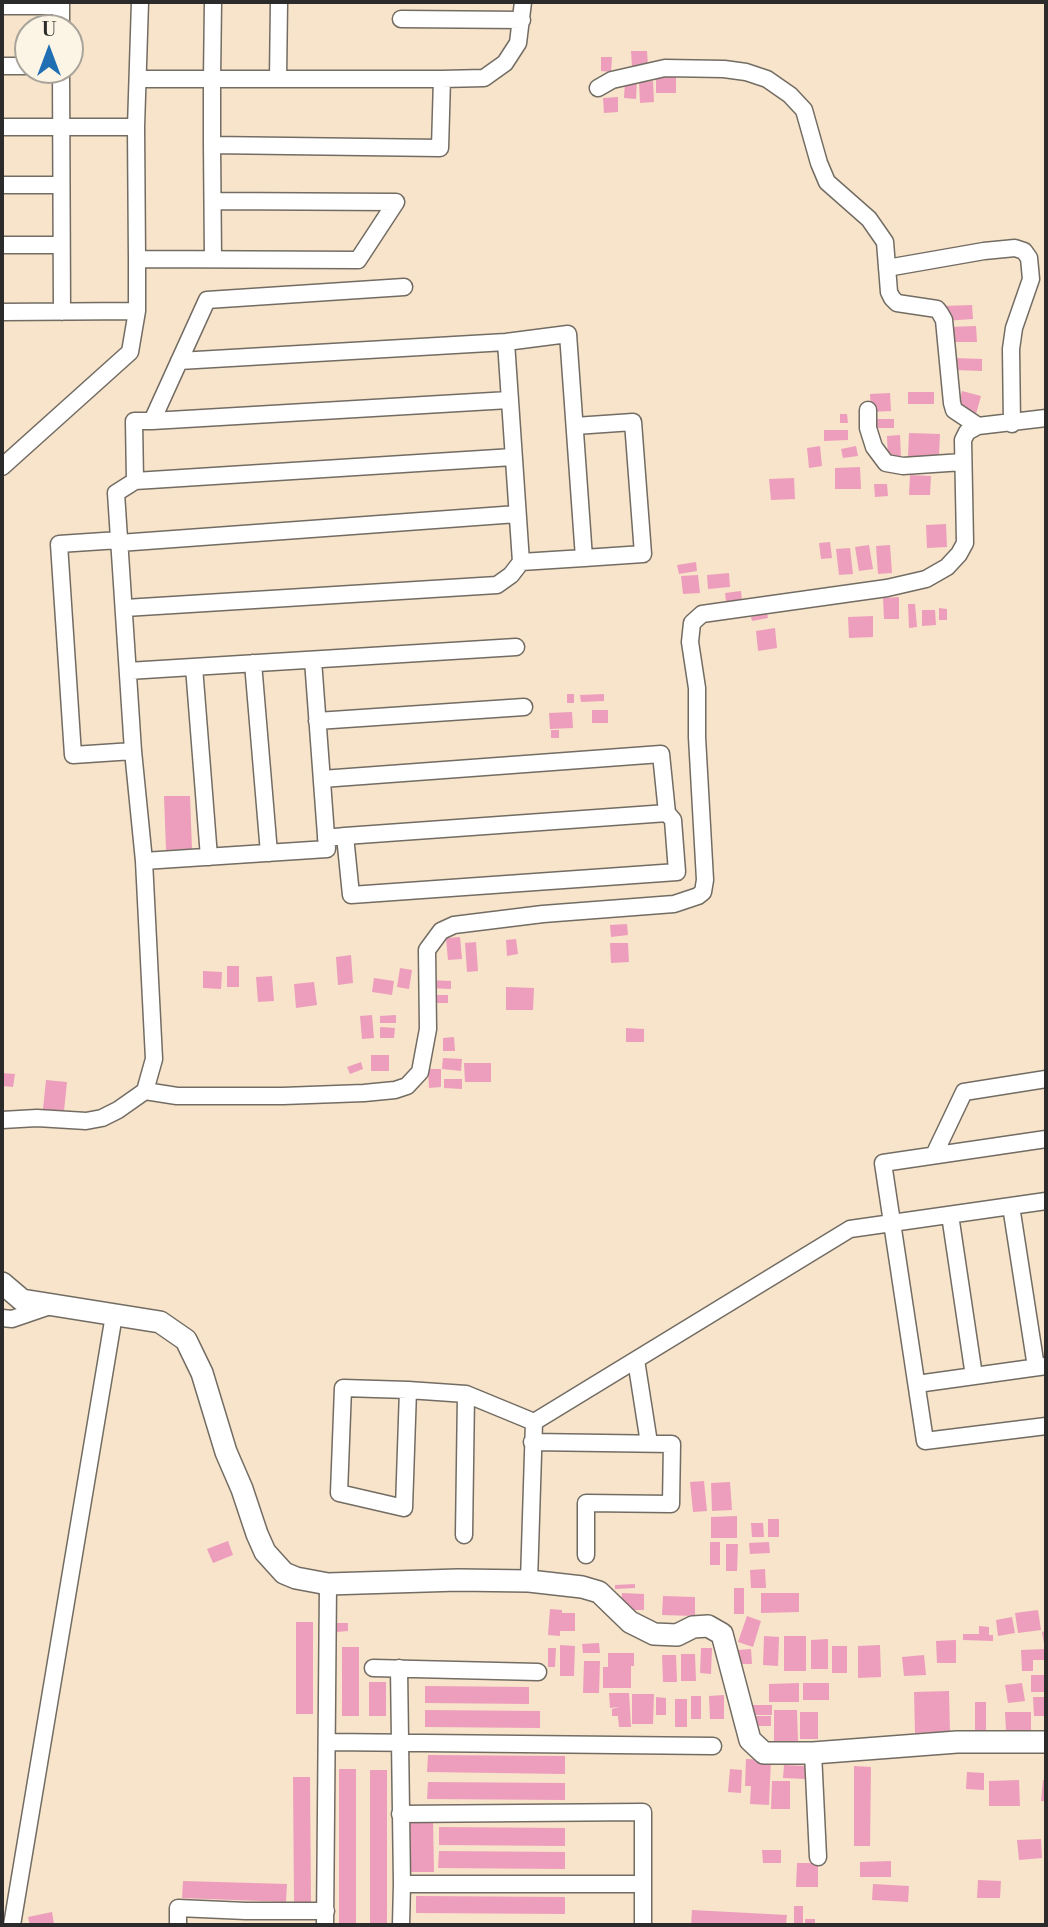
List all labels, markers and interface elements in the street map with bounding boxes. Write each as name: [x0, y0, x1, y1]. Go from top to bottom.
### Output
north arrow: [14, 14, 84, 84]
text: U: [42, 18, 56, 42]

